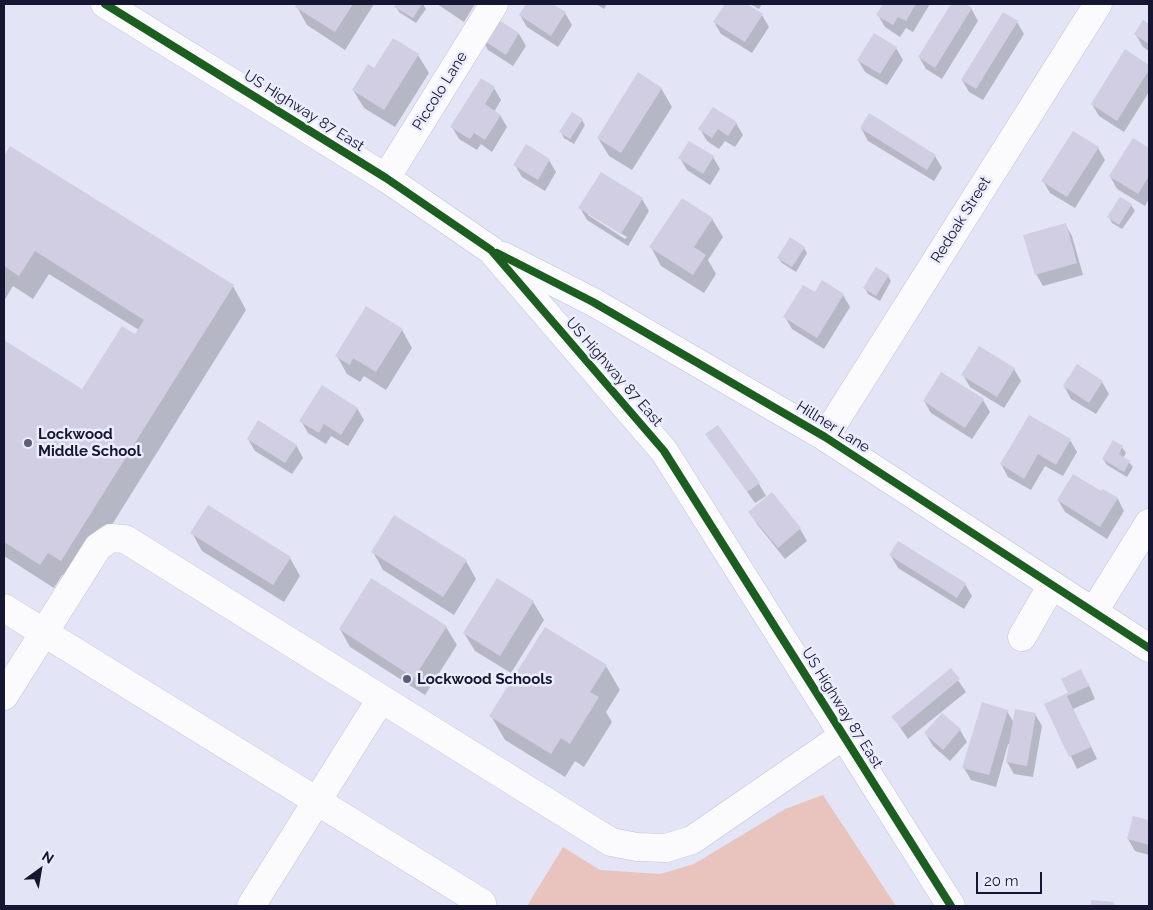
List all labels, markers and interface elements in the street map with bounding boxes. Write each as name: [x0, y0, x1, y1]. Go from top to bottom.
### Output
street label: Piccolo Lane: [409, 48, 471, 134]
street label: US Highway 87 East: [240, 67, 368, 155]
street label: Redoak Street: [927, 174, 995, 266]
street label: US Highway 87 East: [562, 314, 666, 430]
street label: Hillner Lane: [793, 397, 873, 457]
place label: Lockwood Middle School: [38, 425, 141, 460]
marker: Lockwood Middle School: [22, 437, 34, 449]
street label: US Highway 87 East: [798, 644, 886, 772]
place label: Lockwood Schools: [417, 670, 552, 688]
marker: Lockwood Schools: [401, 673, 413, 685]
north arrow: [15, 845, 65, 895]
text: N: [39, 848, 57, 867]
scale bar: [978, 862, 1044, 894]
text: 20 m: [984, 872, 1019, 890]

